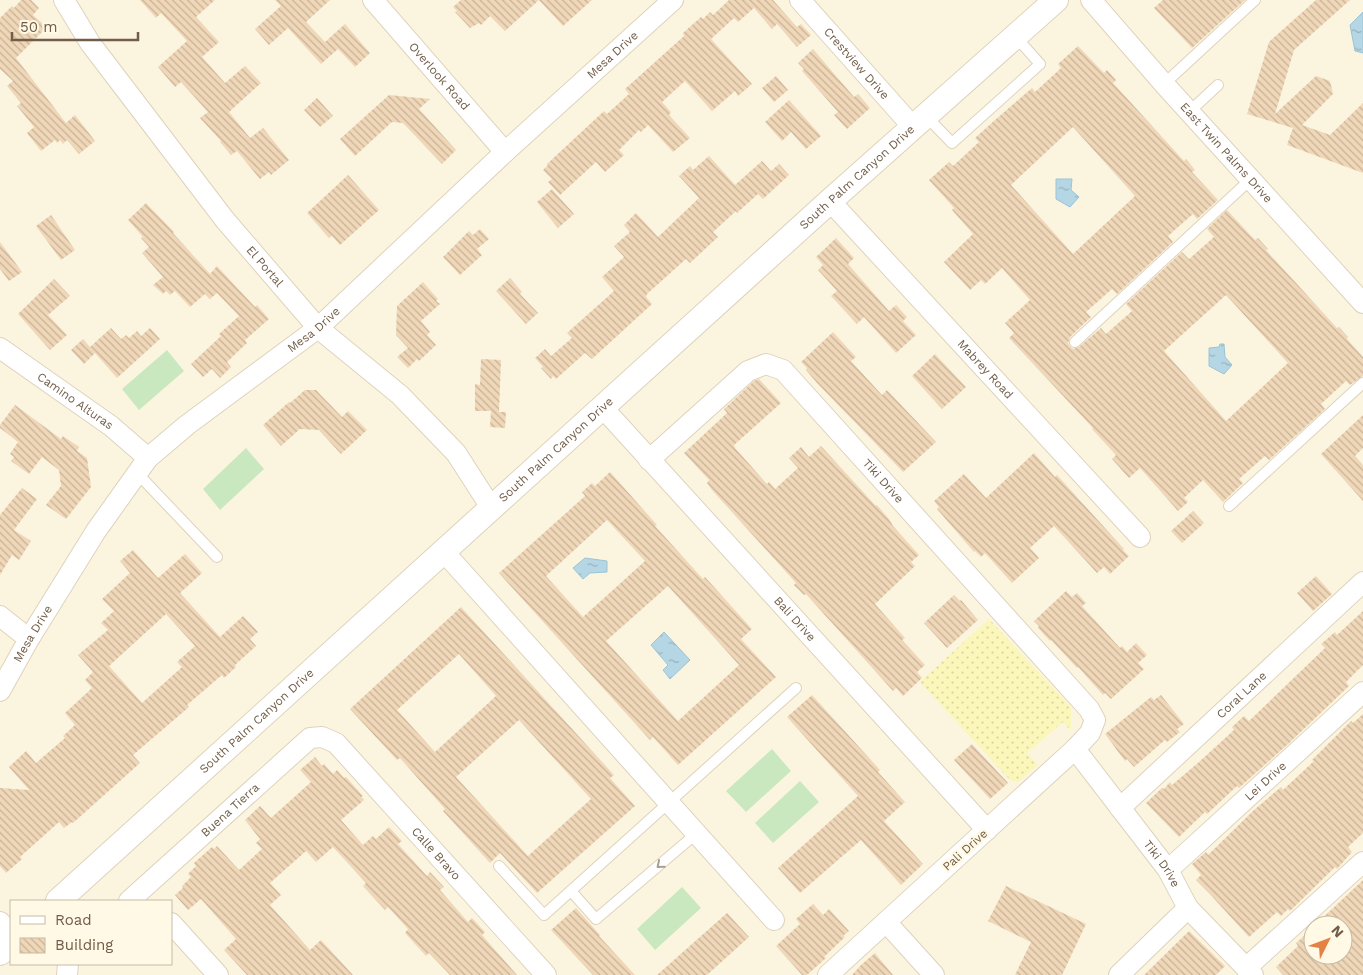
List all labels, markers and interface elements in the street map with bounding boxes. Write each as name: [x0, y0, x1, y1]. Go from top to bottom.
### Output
scale bar: [12, 10, 139, 42]
text: 50 m: [20, 18, 57, 36]
street label: Crestview Drive: [821, 25, 892, 102]
street label: Mesa Drive: [584, 28, 641, 81]
street label: Overlook Road: [406, 40, 472, 113]
street label: East Twin Palms Drive: [1177, 100, 1275, 206]
street label: South Palm Canyon Drive: [797, 122, 917, 232]
street label: El Portal: [243, 243, 287, 290]
street label: Mesa Drive: [285, 304, 343, 355]
street label: Mabrey Road: [955, 337, 1016, 402]
street label: Camino Alturas: [35, 369, 116, 432]
street label: South Palm Canyon Drive: [496, 394, 616, 505]
street label: Tiki Drive: [860, 456, 907, 506]
street label: Bali Drive: [771, 594, 819, 644]
street label: Mesa Drive: [10, 603, 55, 665]
street label: South Palm Canyon Drive: [197, 666, 317, 776]
street label: Coral Lane: [1214, 668, 1269, 721]
street label: Lei Drive: [1242, 759, 1289, 803]
street label: Buena Tierra: [198, 780, 262, 840]
street label: Calle Bravo: [409, 824, 463, 883]
street label: Pali Drive: [940, 826, 990, 874]
street label: Tiki Drive: [1141, 837, 1183, 890]
one-way arrow: [656, 859, 665, 868]
legend: [10, 900, 172, 965]
text: Road: [55, 911, 92, 929]
north arrow: [1303, 915, 1353, 965]
text: N: [1328, 922, 1347, 941]
text: Building: [55, 936, 113, 954]

